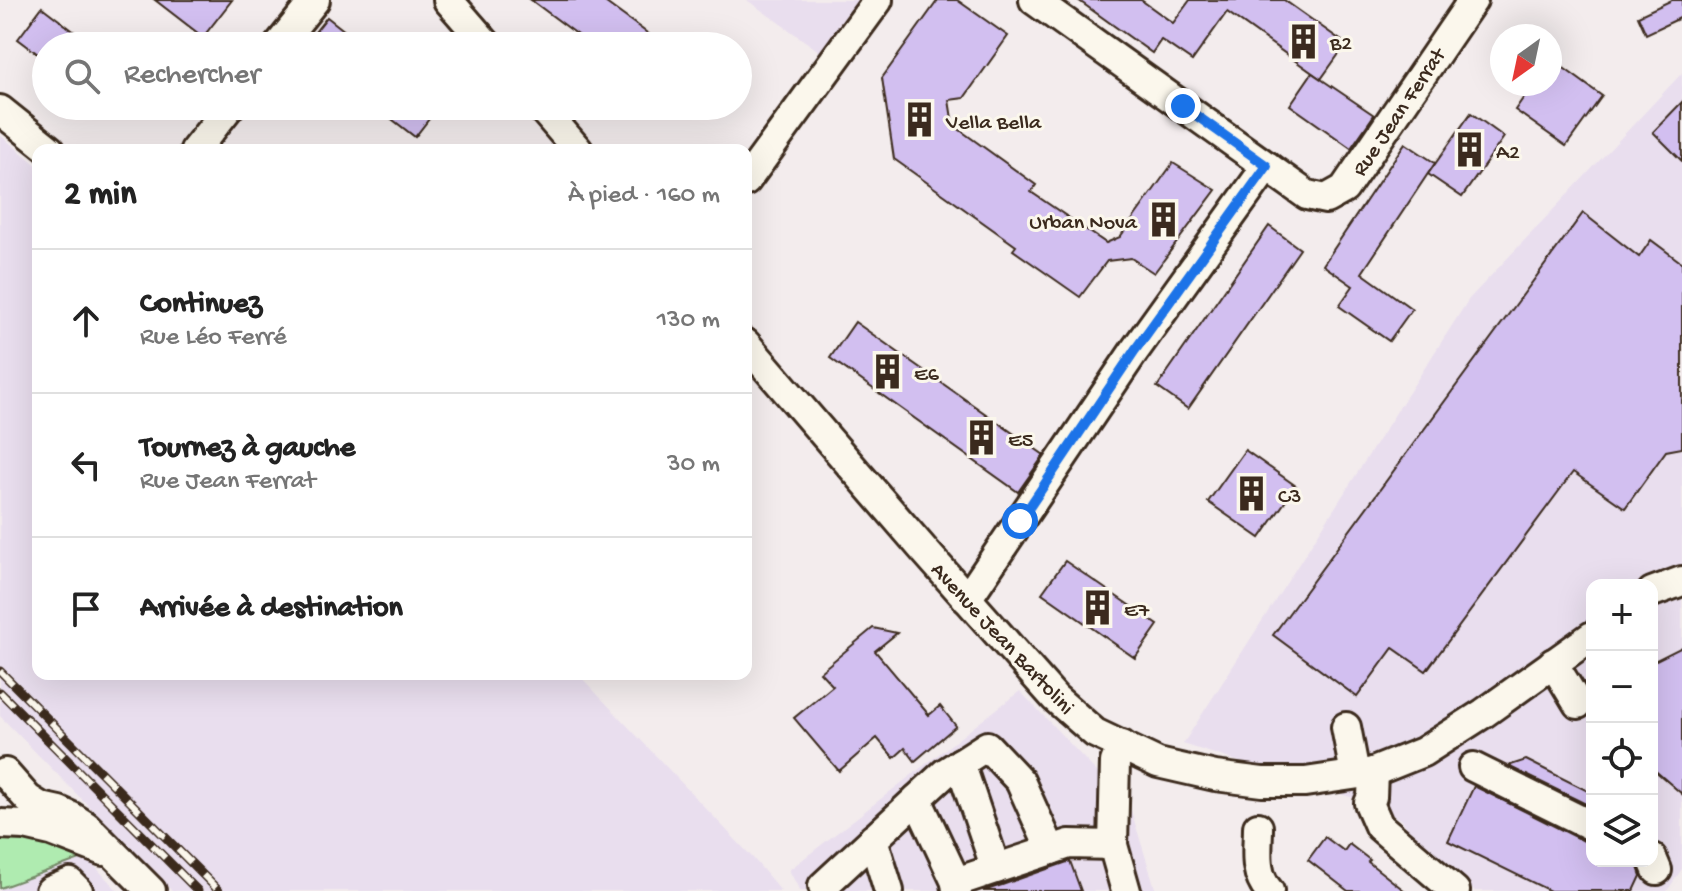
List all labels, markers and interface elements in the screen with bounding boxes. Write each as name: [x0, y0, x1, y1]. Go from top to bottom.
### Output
building icon: B2: [1285, 22, 1323, 60]
north arrow: [1490, 24, 1562, 96]
search box: [32, 32, 752, 120]
place label: B2: [1329, 32, 1352, 58]
street label: Rue Jean Ferrat: [1348, 43, 1454, 182]
icon: search: [60, 54, 104, 98]
text: Rechercher: [124, 59, 260, 94]
route end: [1165, 88, 1201, 124]
building icon: Vella Bella: [901, 101, 939, 139]
place label: Vella Bella: [945, 111, 1042, 137]
building icon: A2: [1451, 131, 1489, 169]
place label: A2: [1496, 141, 1520, 167]
text: 2 min: [64, 176, 136, 216]
text: À pied · 160 m: [568, 181, 720, 212]
building icon: Urban Nova: [1144, 201, 1182, 239]
place label: Urban Nova: [1029, 211, 1138, 237]
text: Continuez: [140, 288, 262, 323]
icon: ahead: [64, 299, 108, 343]
text: 130 m: [657, 306, 720, 337]
text: Rue Léo Ferré: [140, 323, 287, 354]
building icon: E6: [869, 353, 907, 391]
place label: E6: [914, 363, 940, 389]
building icon: E5: [963, 419, 1001, 457]
place label: E5: [1008, 429, 1033, 455]
text: Tournez à gauche: [140, 432, 355, 467]
icon: left: [64, 443, 108, 487]
text: 30 m: [667, 450, 720, 481]
text: Rue Jean Ferrat: [140, 467, 316, 498]
building icon: C3: [1233, 475, 1271, 513]
place label: C3: [1278, 485, 1301, 511]
route start: [1002, 503, 1038, 539]
street label: Avenue Jean Bartolini: [924, 558, 1078, 721]
map controls: [1586, 579, 1658, 867]
button: +: [1586, 579, 1658, 651]
icon: arrive: [64, 587, 108, 631]
building icon: E7: [1079, 589, 1117, 627]
text: Arrivée à destination: [140, 592, 403, 627]
place label: E7: [1124, 599, 1150, 625]
button: −: [1586, 651, 1658, 723]
button: locate: [1586, 723, 1658, 795]
button: layers: [1586, 795, 1658, 867]

